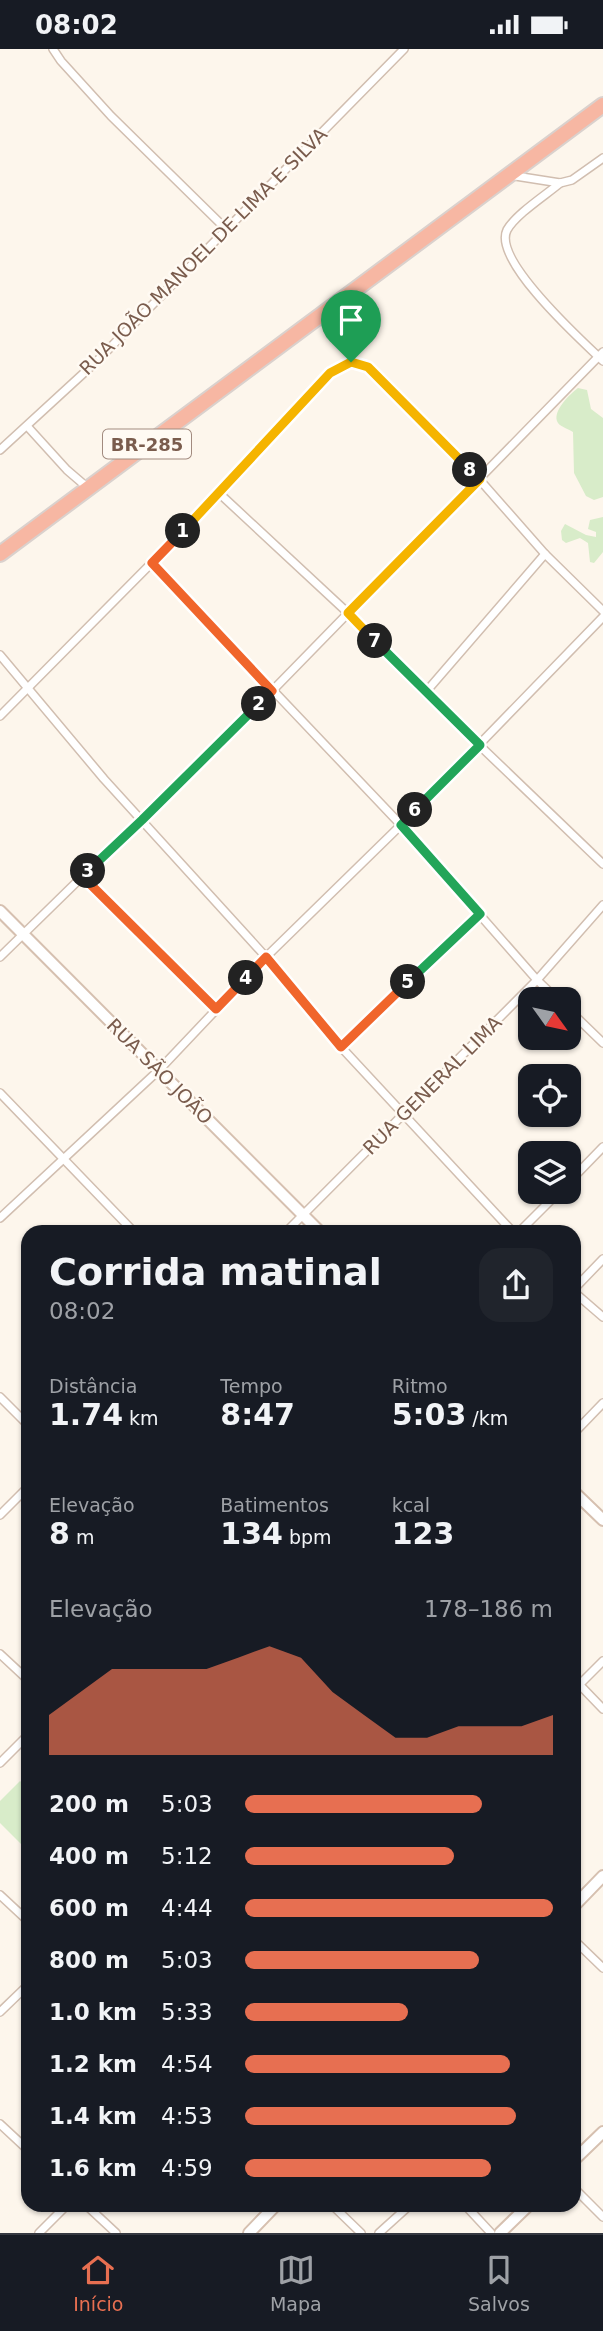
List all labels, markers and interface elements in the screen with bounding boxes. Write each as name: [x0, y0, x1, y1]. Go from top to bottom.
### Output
text: 08:02: [35, 10, 118, 40]
street label: RUA JOÃO MANOEL DE LIMA E SILVA: [75, 123, 331, 379]
pin: [321, 290, 381, 362]
icon: arrive: [332, 301, 370, 339]
road number: BR-285: [103, 429, 191, 459]
pin: 8: [452, 453, 488, 487]
text: 8: [463, 458, 476, 480]
pin: 1: [166, 513, 200, 549]
text: 1: [176, 519, 189, 541]
pin: 7: [358, 623, 392, 659]
text: 7: [368, 629, 381, 651]
pin: 2: [242, 687, 276, 721]
text: 2: [252, 692, 265, 714]
pin: 6: [398, 793, 432, 827]
text: 6: [408, 798, 421, 820]
pin: 3: [70, 853, 106, 889]
text: 3: [81, 859, 94, 881]
pin: 4: [229, 961, 264, 995]
pin: 5: [390, 965, 426, 999]
text: 4: [239, 966, 252, 988]
text: 5: [401, 970, 414, 992]
north arrow: [518, 987, 581, 1050]
map controls: [518, 987, 581, 1204]
street label: RUA GENERAL LIMA: [358, 1011, 506, 1159]
street label: RUA SÃO JOÃO: [103, 1014, 217, 1128]
button: locate: [518, 1064, 581, 1127]
button: layers: [518, 1141, 581, 1204]
button: share: [479, 1248, 553, 1322]
text: Corrida matinal: [49, 1250, 382, 1294]
text: 08:02: [49, 1298, 115, 1324]
text: Distância: [49, 1375, 137, 1397]
text: Tempo: [220, 1375, 283, 1397]
text: Ritmo: [392, 1375, 448, 1397]
text: 1.74: [49, 1397, 123, 1432]
text: 8:47: [220, 1397, 295, 1432]
text: 5:03: [392, 1397, 466, 1432]
text: km: [123, 1407, 159, 1429]
text: /km: [466, 1407, 508, 1429]
text: Elevação: [49, 1494, 135, 1516]
text: Batimentos: [220, 1494, 329, 1516]
text: kcal: [392, 1494, 430, 1516]
text: 8: [49, 1516, 70, 1551]
text: 134: [220, 1516, 283, 1551]
text: 123: [392, 1516, 454, 1551]
text: m: [70, 1526, 94, 1548]
text: bpm: [283, 1526, 332, 1548]
text: Elevação: [49, 1596, 153, 1622]
text: 178–186 m: [424, 1596, 553, 1622]
text: 200 m: [49, 1791, 129, 1817]
text: 5:03: [161, 1791, 213, 1817]
text: 400 m: [49, 1843, 129, 1869]
text: 5:12: [161, 1843, 213, 1869]
text: 600 m: [49, 1895, 129, 1921]
text: 4:44: [161, 1895, 213, 1921]
text: 800 m: [49, 1947, 129, 1973]
text: 5:03: [161, 1947, 213, 1973]
text: 1.0 km: [49, 1999, 137, 2025]
text: 5:33: [161, 1999, 213, 2025]
text: 1.2 km: [49, 2051, 137, 2077]
text: 4:54: [161, 2051, 213, 2077]
text: 1.4 km: [49, 2103, 137, 2129]
text: 4:53: [161, 2103, 213, 2129]
text: 1.6 km: [49, 2155, 137, 2181]
text: 4:59: [161, 2155, 213, 2181]
tab: Início: [73, 2251, 123, 2315]
tab: Mapa: [270, 2251, 322, 2315]
tab: Salvos: [468, 2251, 530, 2315]

